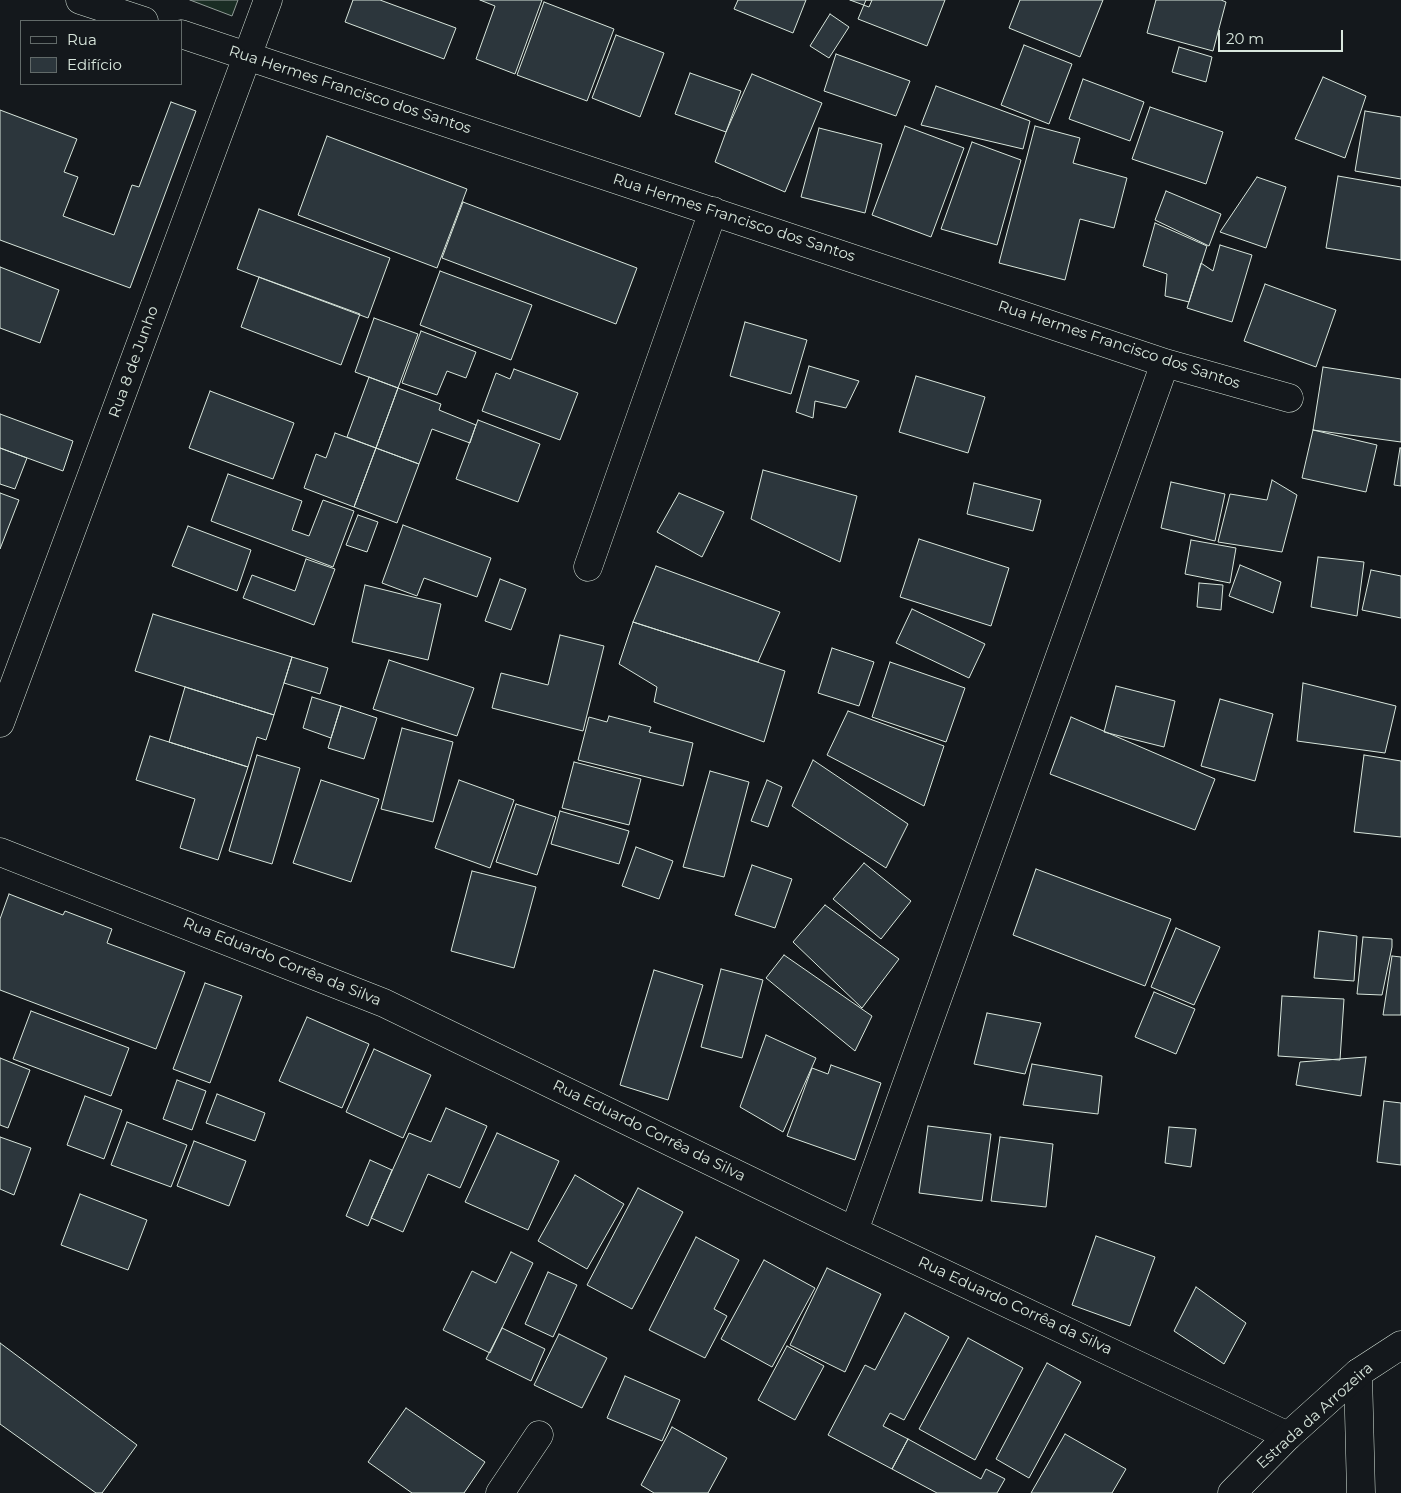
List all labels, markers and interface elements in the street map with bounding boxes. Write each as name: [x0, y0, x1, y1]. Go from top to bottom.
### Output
legend: [20, 20, 182, 85]
scale bar: [1221, 20, 1346, 52]
text: 20 m: [1226, 29, 1264, 48]
text: Rua: [67, 30, 97, 49]
street label: Rua Hermes Francisco dos Santos: [227, 42, 473, 138]
text: Edifício: [67, 55, 122, 74]
street label: Rua Hermes Francisco dos Santos: [611, 170, 857, 266]
street label: Rua Hermes Francisco dos Santos: [996, 297, 1242, 393]
street label: Rua 8 de Junho: [105, 304, 163, 420]
street label: Rua Eduardo Corrêa da Silva: [180, 914, 384, 1010]
street label: Rua Eduardo Corrêa da Silva: [550, 1076, 748, 1186]
street label: Rua Eduardo Corrêa da Silva: [915, 1253, 1115, 1359]
street label: Estrada da Arrozeira: [1253, 1359, 1377, 1473]

